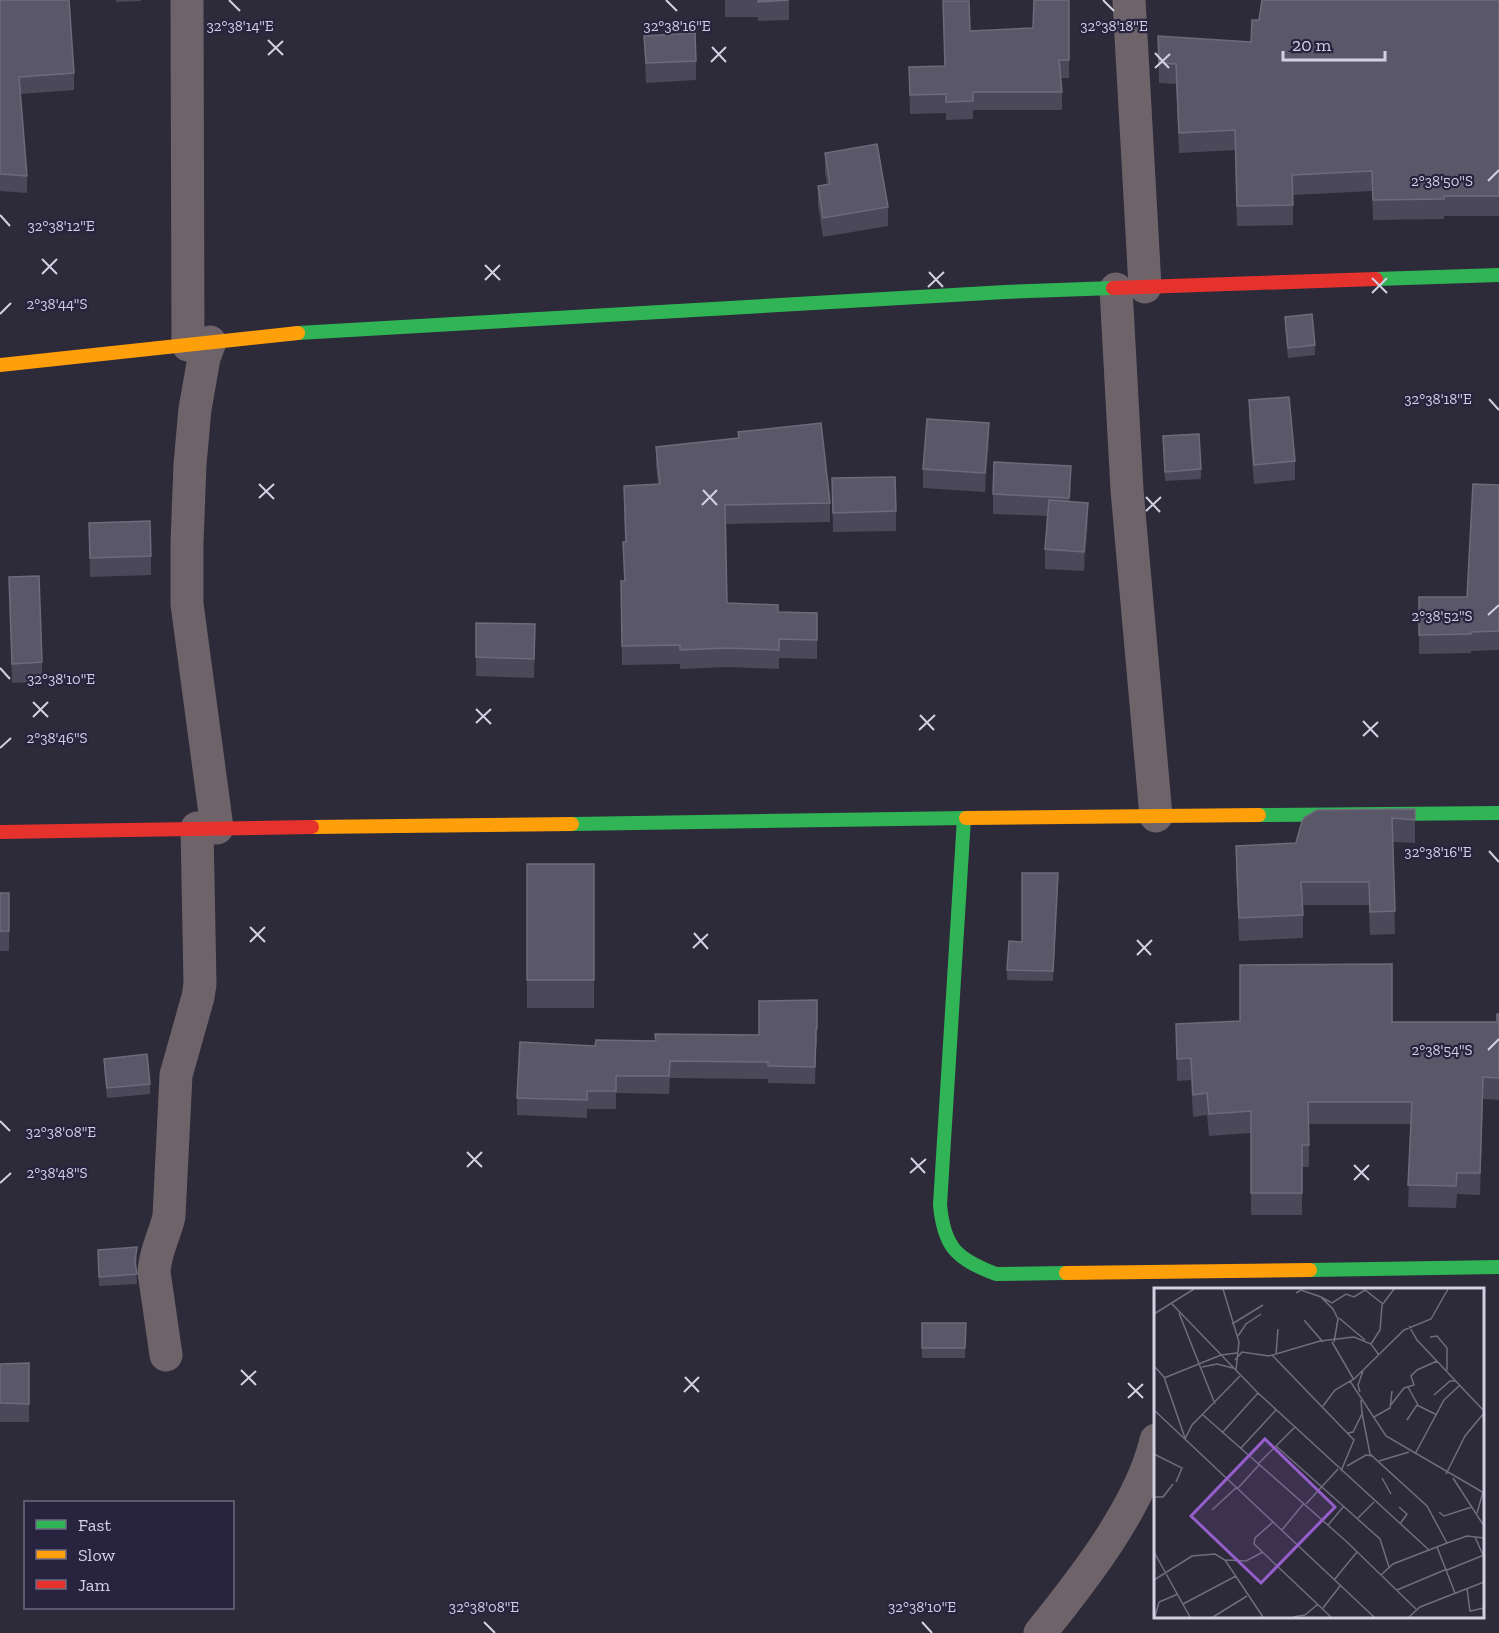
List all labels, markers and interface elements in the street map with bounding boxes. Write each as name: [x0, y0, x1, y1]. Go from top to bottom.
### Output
text: 32°38'14"E: [206, 17, 274, 35]
text: 32°38'16"E: [643, 17, 711, 35]
text: 32°38'18"E: [1080, 17, 1148, 35]
scale bar: [1283, 24, 1385, 62]
text: 20 m: [1292, 34, 1332, 56]
text: 2°38'50"S: [1411, 172, 1473, 190]
text: 32°38'12"E: [27, 217, 95, 235]
text: 2°38'44"S: [27, 295, 87, 313]
text: 32°38'18"E: [1404, 390, 1472, 408]
text: 2°38'52"S: [1412, 607, 1472, 625]
text: 32°38'10"E: [27, 670, 95, 688]
text: 2°38'46"S: [27, 729, 88, 747]
text: 32°38'16"E: [1404, 843, 1472, 861]
text: 2°38'54"S: [1412, 1041, 1472, 1059]
text: 32°38'08"E: [26, 1123, 96, 1141]
text: 2°38'48"S: [26, 1164, 88, 1182]
inset map: [1154, 1288, 1484, 1618]
legend: [24, 1501, 234, 1609]
text: Fast: [78, 1514, 111, 1536]
text: Slow: [78, 1544, 115, 1566]
text: Jam: [78, 1574, 110, 1596]
text: 32°38'08"E: [449, 1598, 519, 1616]
text: 32°38'10"E: [888, 1598, 956, 1616]

